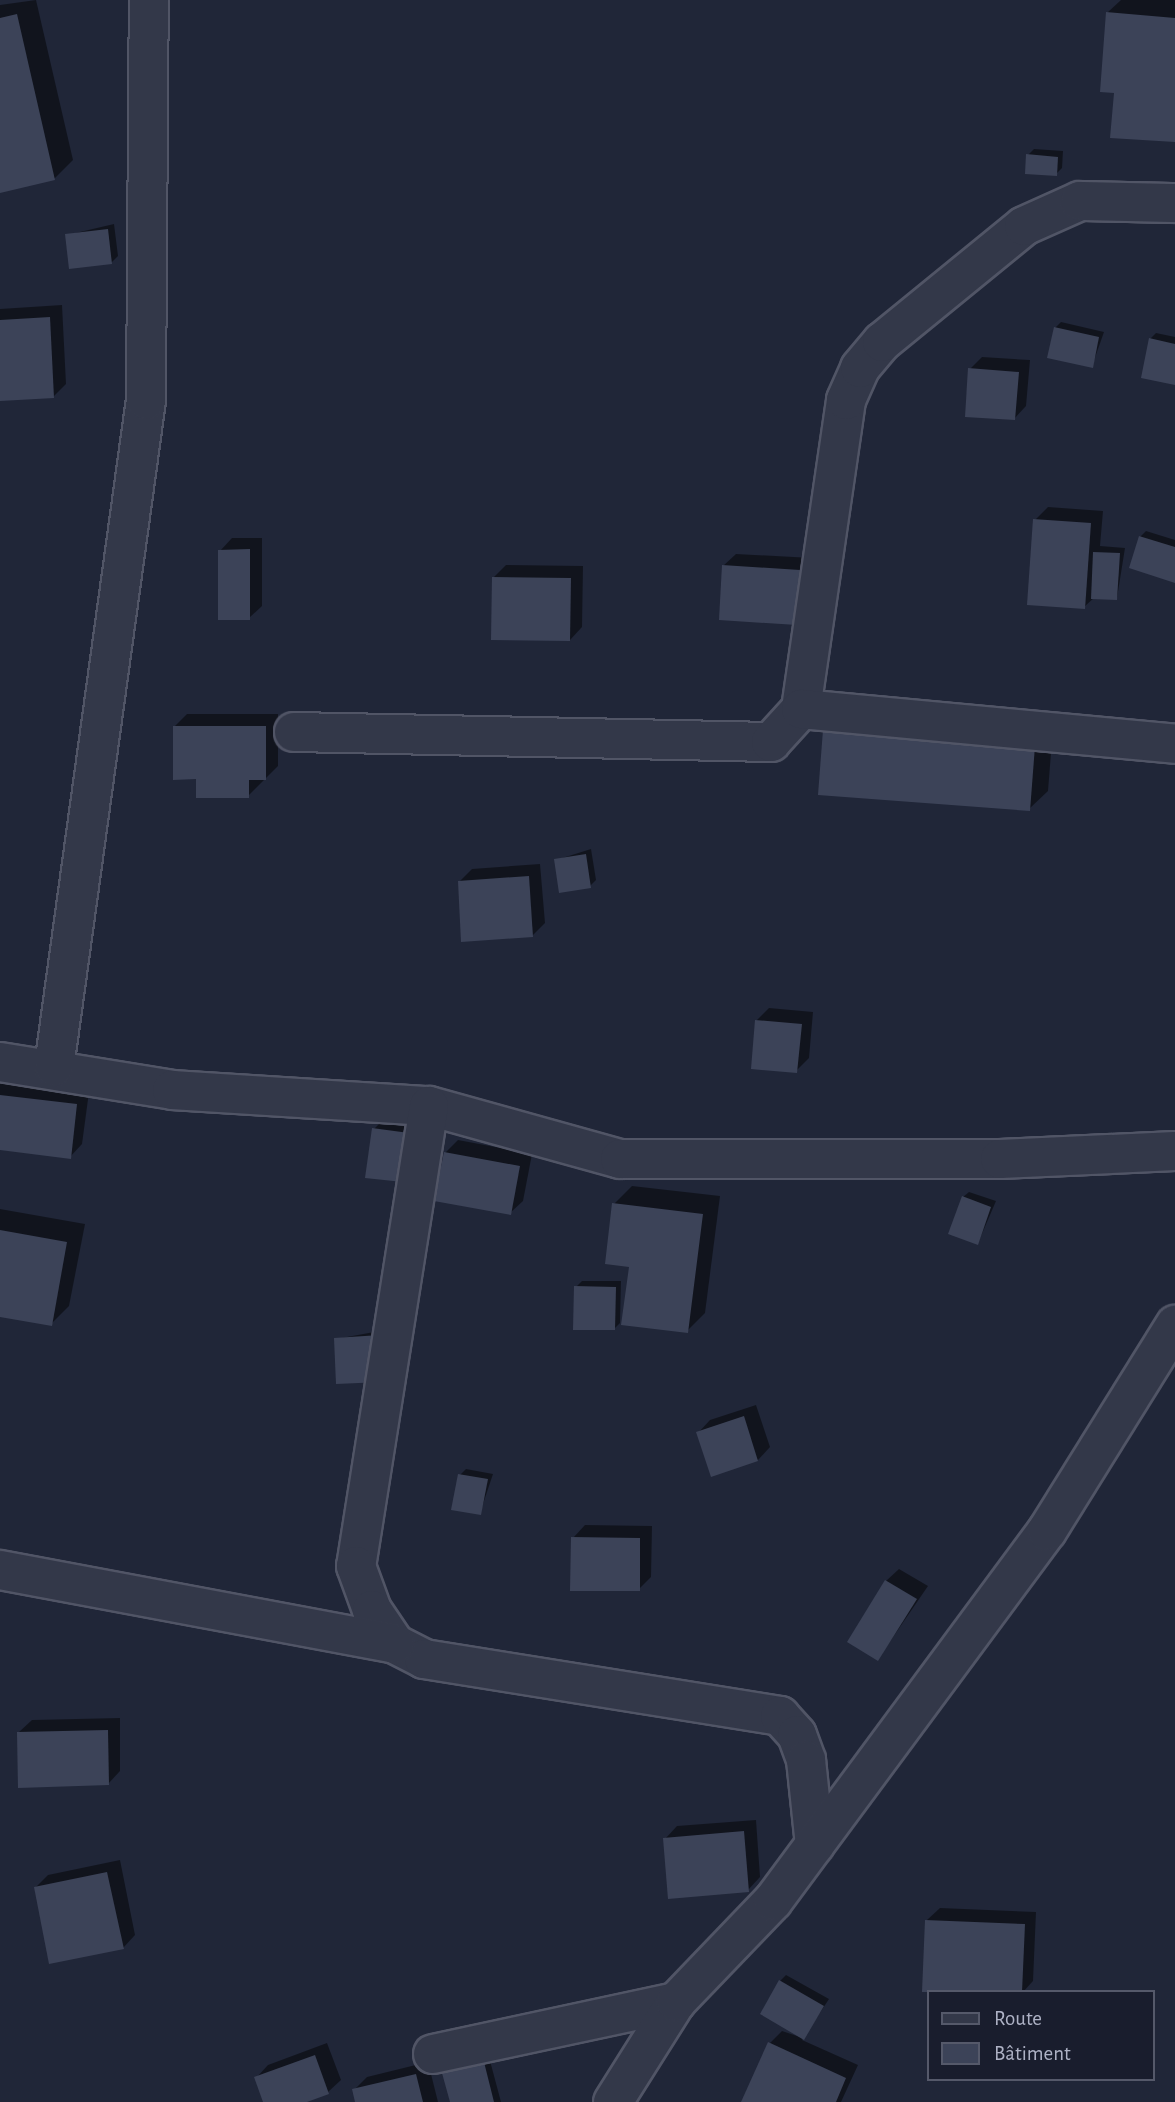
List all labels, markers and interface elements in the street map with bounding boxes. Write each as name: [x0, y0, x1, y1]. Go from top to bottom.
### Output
legend: [926, 1990, 1154, 2081]
text: Route: [994, 2008, 1042, 2029]
text: Bâtiment: [994, 2043, 1071, 2064]

